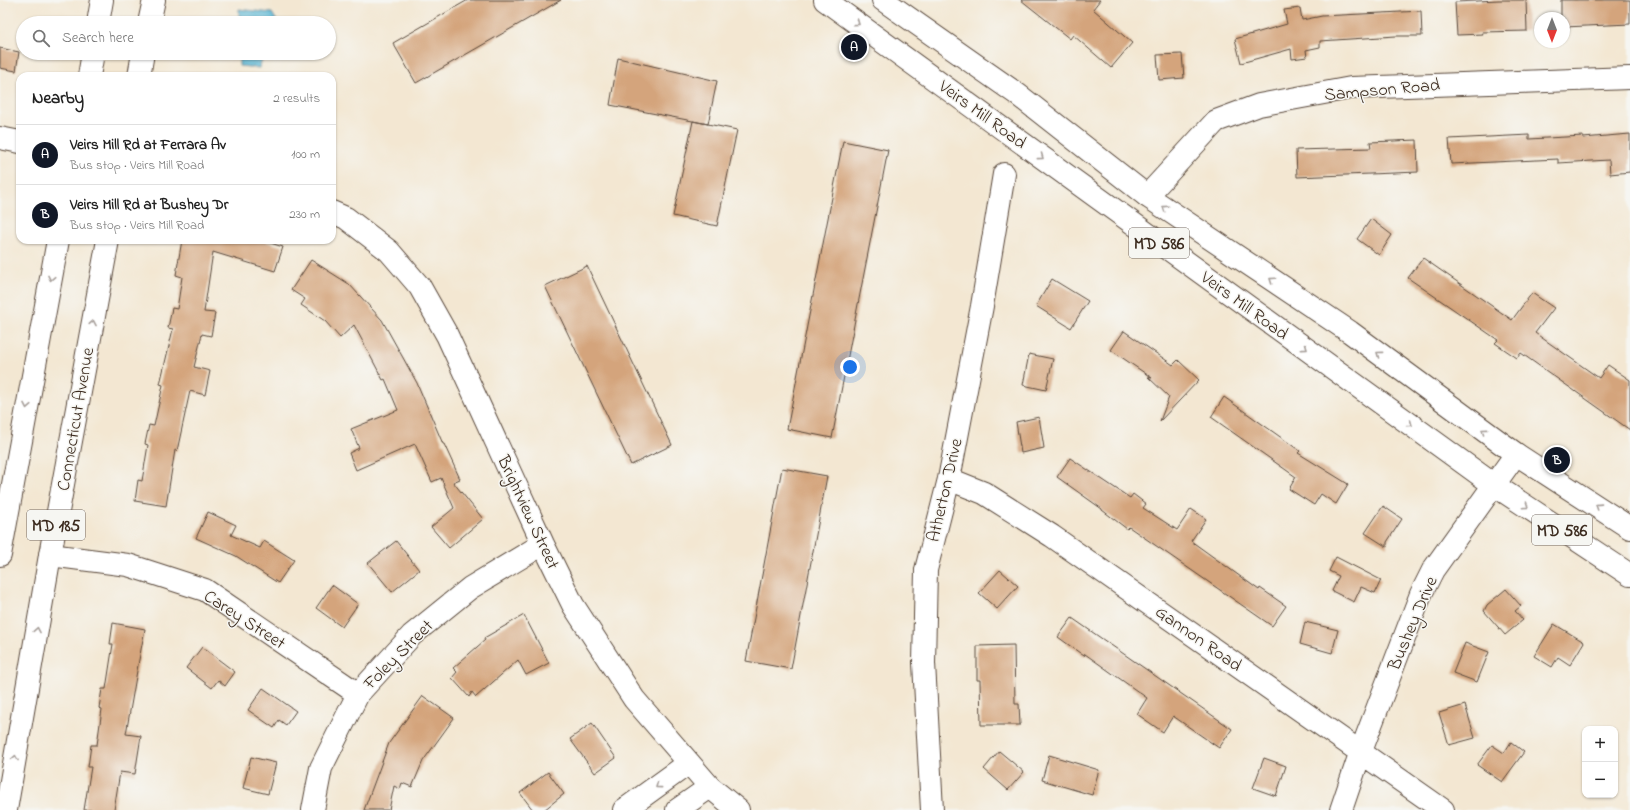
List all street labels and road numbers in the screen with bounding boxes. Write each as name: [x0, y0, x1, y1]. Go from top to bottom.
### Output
street label: Sampson Road: [1323, 73, 1441, 109]
street label: Veirs Mill Road: [932, 74, 1031, 156]
road number: MD 586: [1129, 228, 1189, 258]
street label: Veirs Mill Road: [1194, 265, 1293, 347]
street label: Connecticut Avenue: [52, 345, 103, 493]
street label: Atherton Drive: [921, 435, 971, 545]
street label: Brightview Street: [488, 451, 565, 574]
road number: MD 185: [27, 510, 85, 540]
road number: MD 586: [1532, 515, 1592, 545]
street label: Bushey Drive: [1382, 572, 1446, 676]
street label: Carey Street: [198, 584, 290, 657]
street label: Gannon Road: [1149, 600, 1247, 679]
street label: Foley Street: [358, 614, 440, 697]

